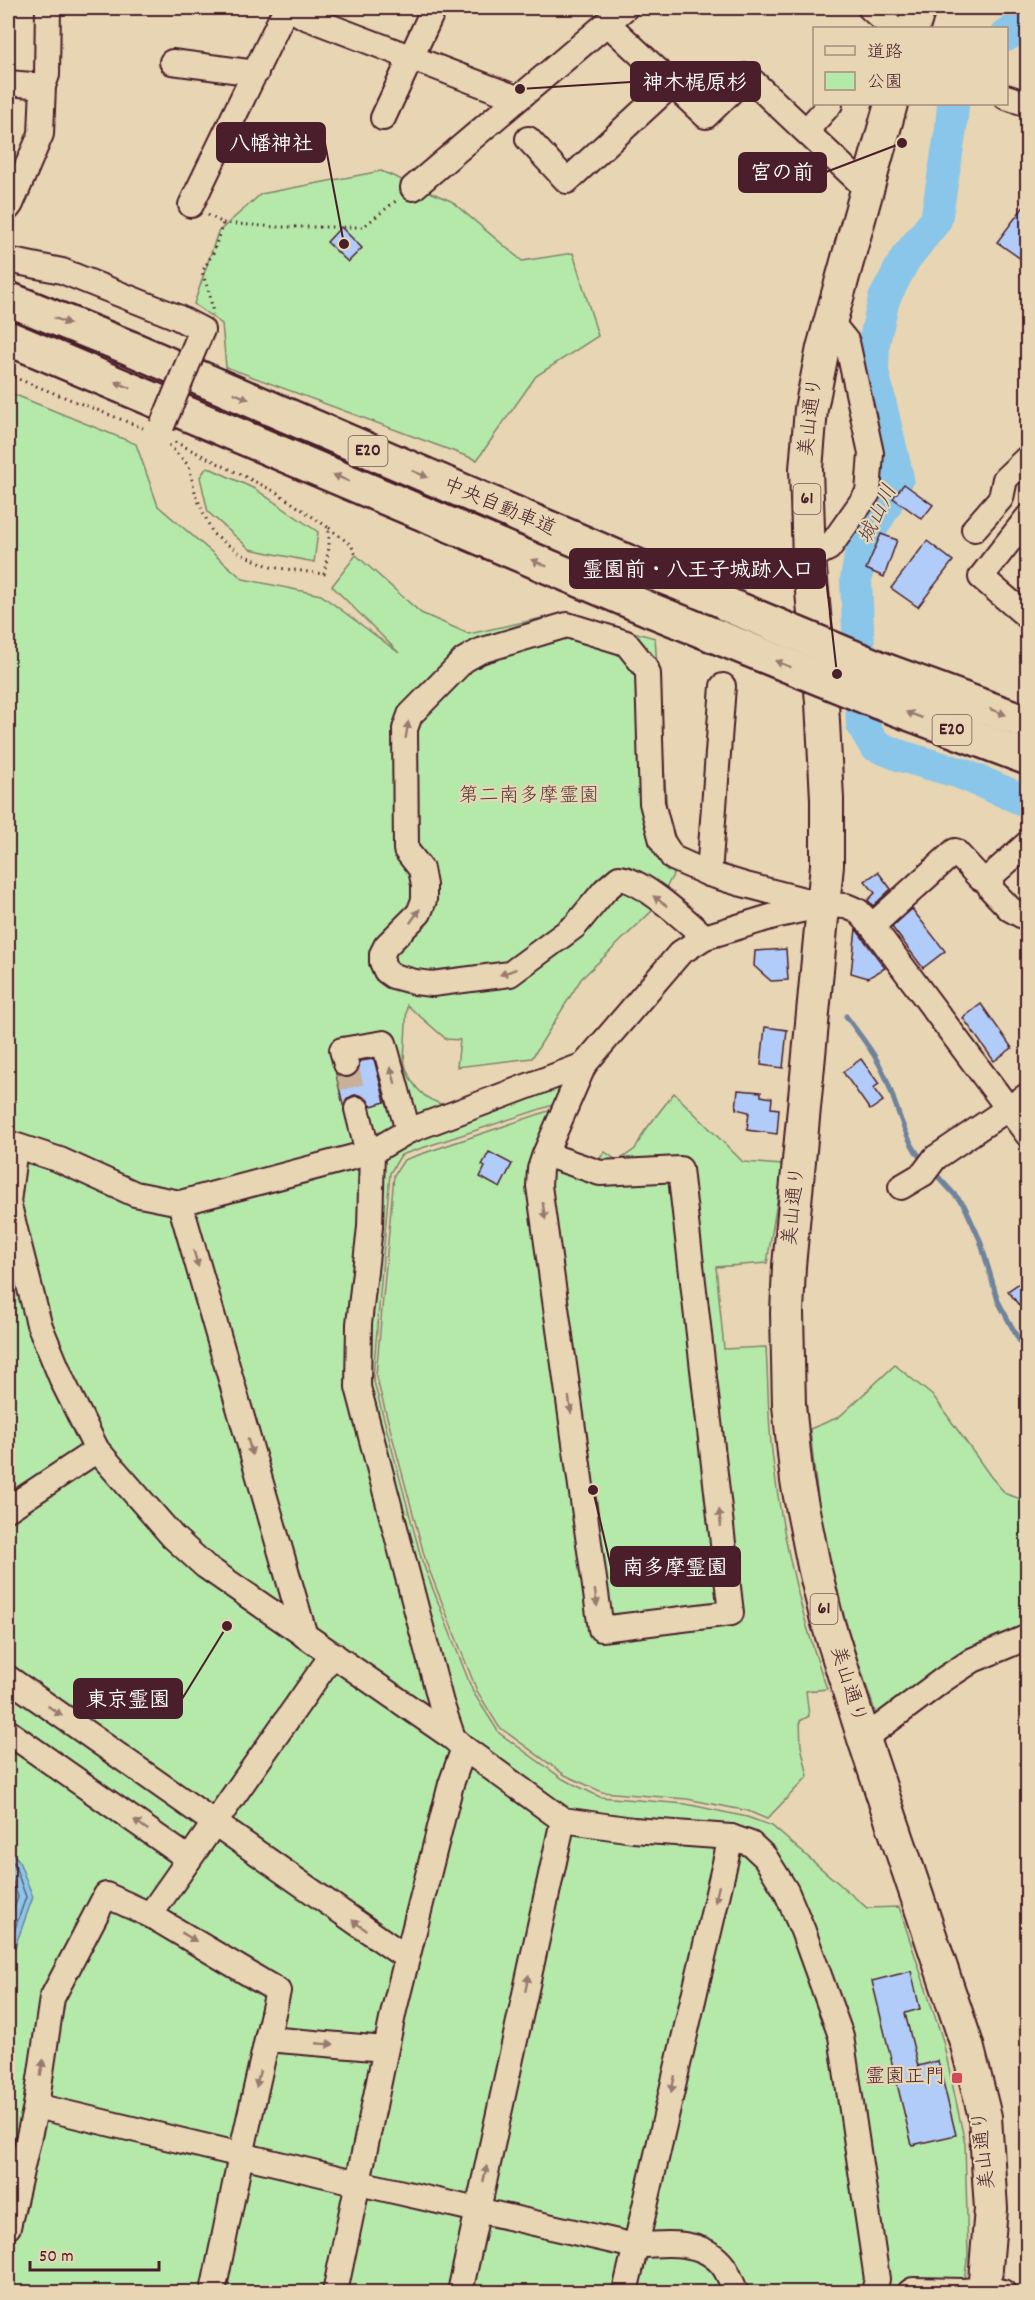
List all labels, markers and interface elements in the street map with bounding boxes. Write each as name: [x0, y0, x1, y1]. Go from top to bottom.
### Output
legend: [813, 27, 1008, 105]
text: 道路: [867, 41, 903, 66]
callout: 神木梶原杉: [631, 62, 760, 101]
text: 神木梶原杉: [643, 70, 748, 100]
text: 公園: [867, 71, 903, 96]
callout: 八幡神社: [217, 123, 325, 162]
text: 八幡神社: [229, 131, 313, 161]
callout: 宮の前: [739, 153, 826, 192]
text: 宮の前: [751, 160, 814, 190]
one-way arrow: [53, 316, 71, 326]
street label: 美山通り: [793, 376, 831, 458]
one-way arrow: [113, 380, 131, 390]
one-way arrow: [233, 392, 250, 401]
road number: E20: [348, 436, 388, 466]
one-way arrow: [412, 469, 430, 479]
street label: 中央自動車道: [438, 472, 560, 544]
one-way arrow: [331, 473, 349, 483]
water label: 城山川: [852, 480, 906, 550]
road number: 61: [794, 484, 820, 514]
callout: 霊園前・八王子城跡入口: [570, 549, 825, 588]
text: 霊園前・八王子城跡入口: [583, 557, 814, 587]
one-way arrow: [531, 558, 548, 567]
one-way arrow: [773, 658, 791, 668]
one-way arrow: [989, 707, 1007, 717]
one-way arrow: [905, 710, 923, 719]
road number: E20: [932, 715, 972, 745]
one-way arrow: [402, 720, 411, 739]
park label: 第二南多摩霊園: [459, 783, 599, 811]
one-way arrow: [652, 895, 667, 907]
one-way arrow: [409, 908, 421, 924]
one-way arrow: [499, 967, 517, 977]
one-way arrow: [387, 1066, 397, 1084]
street label: 美山通り: [777, 1165, 813, 1247]
one-way arrow: [539, 1202, 548, 1221]
one-way arrow: [192, 1250, 201, 1268]
one-way arrow: [566, 1395, 575, 1414]
one-way arrow: [246, 1438, 255, 1456]
one-way arrow: [715, 1508, 725, 1527]
callout: 南多摩霊園: [611, 1547, 740, 1586]
text: 南多摩霊園: [623, 1555, 728, 1585]
one-way arrow: [592, 1588, 601, 1607]
road number: 61: [810, 1594, 838, 1624]
street label: 美山通り: [822, 1643, 872, 1727]
callout: 東京霊園: [74, 1679, 182, 1718]
text: 東京霊園: [86, 1687, 170, 1717]
one-way arrow: [48, 1705, 63, 1717]
one-way arrow: [133, 1820, 149, 1831]
one-way arrow: [712, 1885, 722, 1903]
one-way arrow: [352, 1919, 368, 1931]
one-way arrow: [181, 1931, 197, 1942]
one-way arrow: [523, 1973, 532, 1992]
one-way arrow: [316, 2039, 335, 2049]
one-way arrow: [37, 2058, 46, 2077]
place label: 霊園正門: [865, 2064, 945, 2092]
one-way arrow: [253, 2070, 262, 2089]
marker: 霊園正門: [950, 2071, 964, 2085]
one-way arrow: [668, 2075, 677, 2094]
street label: 美山通り: [967, 2109, 1003, 2191]
one-way arrow: [481, 2164, 490, 2183]
scale bar: [30, 2234, 159, 2272]
text: 50 m: [39, 2245, 74, 2270]

